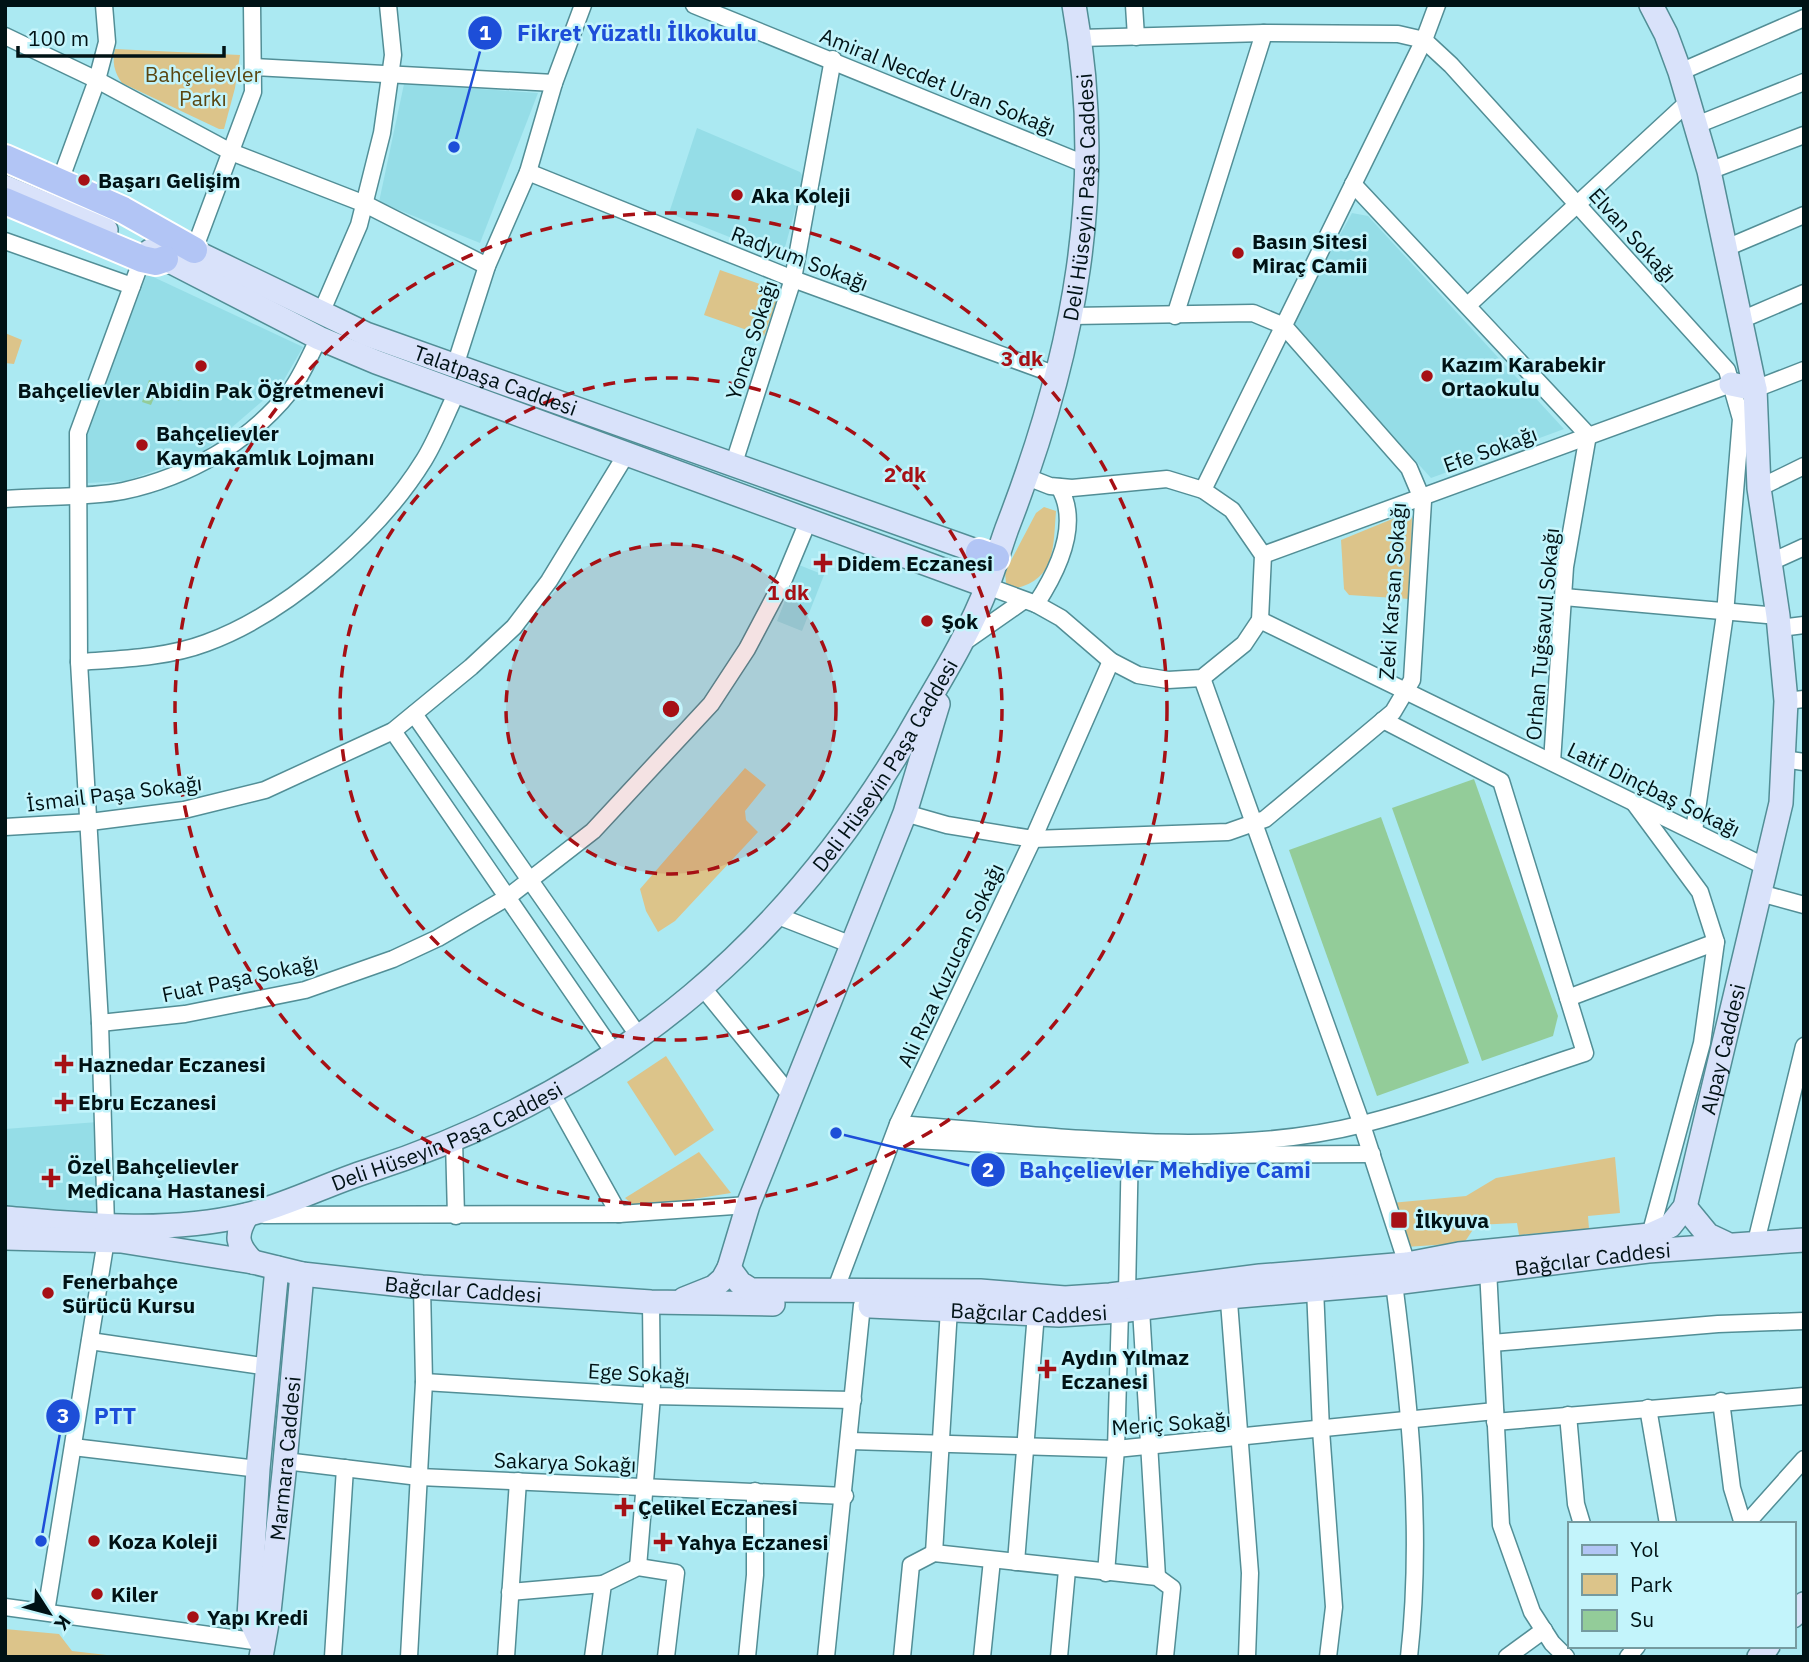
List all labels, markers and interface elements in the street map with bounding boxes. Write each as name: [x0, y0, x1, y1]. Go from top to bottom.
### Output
callout: Fikret Yüzatlı İlkokulu: [468, 11, 771, 55]
scale bar: [18, 14, 224, 58]
text: Fikret Yüzatlı İlkokulu: [517, 17, 757, 47]
text: 1: [479, 18, 492, 46]
street label: Amiral Necdet Uran Sokağı: [816, 21, 1060, 141]
text: 100 m: [28, 24, 89, 52]
park label: Bahçelievler Parkı: [145, 60, 261, 112]
street label: Deli Hüseyin Paşa Caddesi: [1056, 72, 1101, 323]
place label: Başarı Gelişim: [98, 166, 241, 194]
marker: Başarı Gelişim: [76, 172, 92, 188]
place label: Aka Koleji: [751, 181, 851, 209]
street label: Elvan Sokağı: [1583, 182, 1683, 288]
marker: Aka Koleji: [729, 187, 745, 203]
street label: Radyum Sokağı: [727, 219, 873, 297]
place label: Basın Sitesi Miraç Camii: [1252, 227, 1368, 279]
marker: Basın Sitesi Miraç Camii: [1230, 245, 1246, 261]
street label: Yonca Sokağı: [718, 277, 784, 403]
street label: Talatpaşa Caddesi: [410, 338, 581, 422]
text: 3 dk: [1001, 344, 1044, 372]
place label: Kazım Karabekir Ortaokulu: [1441, 350, 1606, 402]
marker: Bahçelievler Abidin Pak Öğretmenevi: [193, 358, 209, 374]
marker: Kazım Karabekir Ortaokulu: [1419, 368, 1435, 384]
place label: Bahçelievler Abidin Pak Öğretmenevi: [18, 376, 384, 404]
place label: Bahçelievler Kaymakamlık Lojmanı: [156, 419, 374, 471]
street label: Efe Sokağı: [1439, 419, 1541, 479]
marker: Bahçelievler Kaymakamlık Lojmanı: [134, 437, 150, 453]
text: 2 dk: [884, 460, 927, 488]
street label: Zeki Karsan Sokağı: [1372, 501, 1412, 681]
street label: Orhan Tuğsavul Sokağı: [1519, 526, 1565, 742]
place label: Didem Eczanesi: [837, 549, 993, 577]
marker: Didem Eczanesi: [815, 555, 831, 571]
text: 1 dk: [767, 578, 810, 606]
place label: Şok: [941, 607, 979, 635]
marker: Şok: [919, 613, 935, 629]
street label: Deli Hüseyin Paşa Caddesi: [805, 654, 964, 877]
centre of rings: [659, 697, 683, 721]
street label: Latif Dinçbaş Sokağı: [1563, 735, 1745, 843]
street label: İsmail Paşa Sokağı: [25, 768, 203, 818]
street label: Ali Rıza Kuzucan Sokağı: [890, 859, 1010, 1071]
street label: Fuat Paşa Sokağı: [159, 948, 321, 1008]
street label: Alpay Caddesi: [1693, 981, 1752, 1117]
place label: Haznedar Eczanesi: [78, 1050, 266, 1078]
marker: Haznedar Eczanesi: [56, 1056, 72, 1072]
street label: Deli Hüseyin Paşa Caddesi: [327, 1075, 567, 1197]
place label: Ebru Eczanesi: [78, 1088, 217, 1116]
marker: Ebru Eczanesi: [56, 1094, 72, 1110]
callout: Bahçelievler Mehdiye Cami: [970, 1148, 1325, 1192]
place label: Özel Bahçelievler Medicana Hastanesi: [67, 1152, 265, 1204]
text: Bahçelievler Mehdiye Cami: [1019, 1154, 1311, 1184]
text: 2: [982, 1155, 994, 1183]
marker: Özel Bahçelievler Medicana Hastanesi: [41, 1168, 61, 1188]
place label: İlkyuva: [1415, 1206, 1489, 1234]
marker: İlkyuva: [1389, 1210, 1409, 1230]
street label: Bağcılar Caddesi: [1513, 1235, 1672, 1282]
place label: Fenerbahçe Sürücü Kursu: [62, 1267, 195, 1319]
street label: Bağcılar Caddesi: [383, 1269, 542, 1309]
marker: Fenerbahçe Sürücü Kursu: [40, 1285, 56, 1301]
street label: Bağcılar Caddesi: [950, 1296, 1108, 1329]
place label: Aydın Yılmaz Eczanesi: [1061, 1343, 1189, 1395]
street label: Ege Sokağı: [587, 1356, 691, 1390]
marker: Aydın Yılmaz Eczanesi: [1039, 1361, 1055, 1377]
street label: Marmara Caddesi: [263, 1375, 307, 1542]
callout: PTT: [45, 1394, 150, 1438]
text: PTT: [94, 1400, 136, 1430]
text: 3: [57, 1401, 69, 1429]
street label: Meriç Sokağı: [1110, 1405, 1232, 1441]
street label: Sakarya Sokağı: [493, 1446, 637, 1478]
place label: Çelikel Eczanesi: [638, 1493, 798, 1521]
marker: Çelikel Eczanesi: [616, 1499, 632, 1515]
legend: [1568, 1522, 1795, 1648]
place label: Koza Koleji: [108, 1527, 218, 1555]
place label: Yahya Eczanesi: [677, 1528, 829, 1556]
marker: Koza Koleji: [86, 1533, 102, 1549]
marker: Yahya Eczanesi: [655, 1534, 671, 1550]
text: Yol: [1630, 1535, 1659, 1563]
text: Park: [1630, 1570, 1673, 1598]
north arrow: [14, 1578, 84, 1648]
place label: Kiler: [111, 1580, 159, 1608]
marker: Kiler: [89, 1586, 105, 1602]
place label: Yapı Kredi: [207, 1603, 308, 1631]
text: Su: [1630, 1605, 1654, 1633]
marker: Yapı Kredi: [185, 1609, 201, 1625]
text: K: [49, 1611, 76, 1635]

